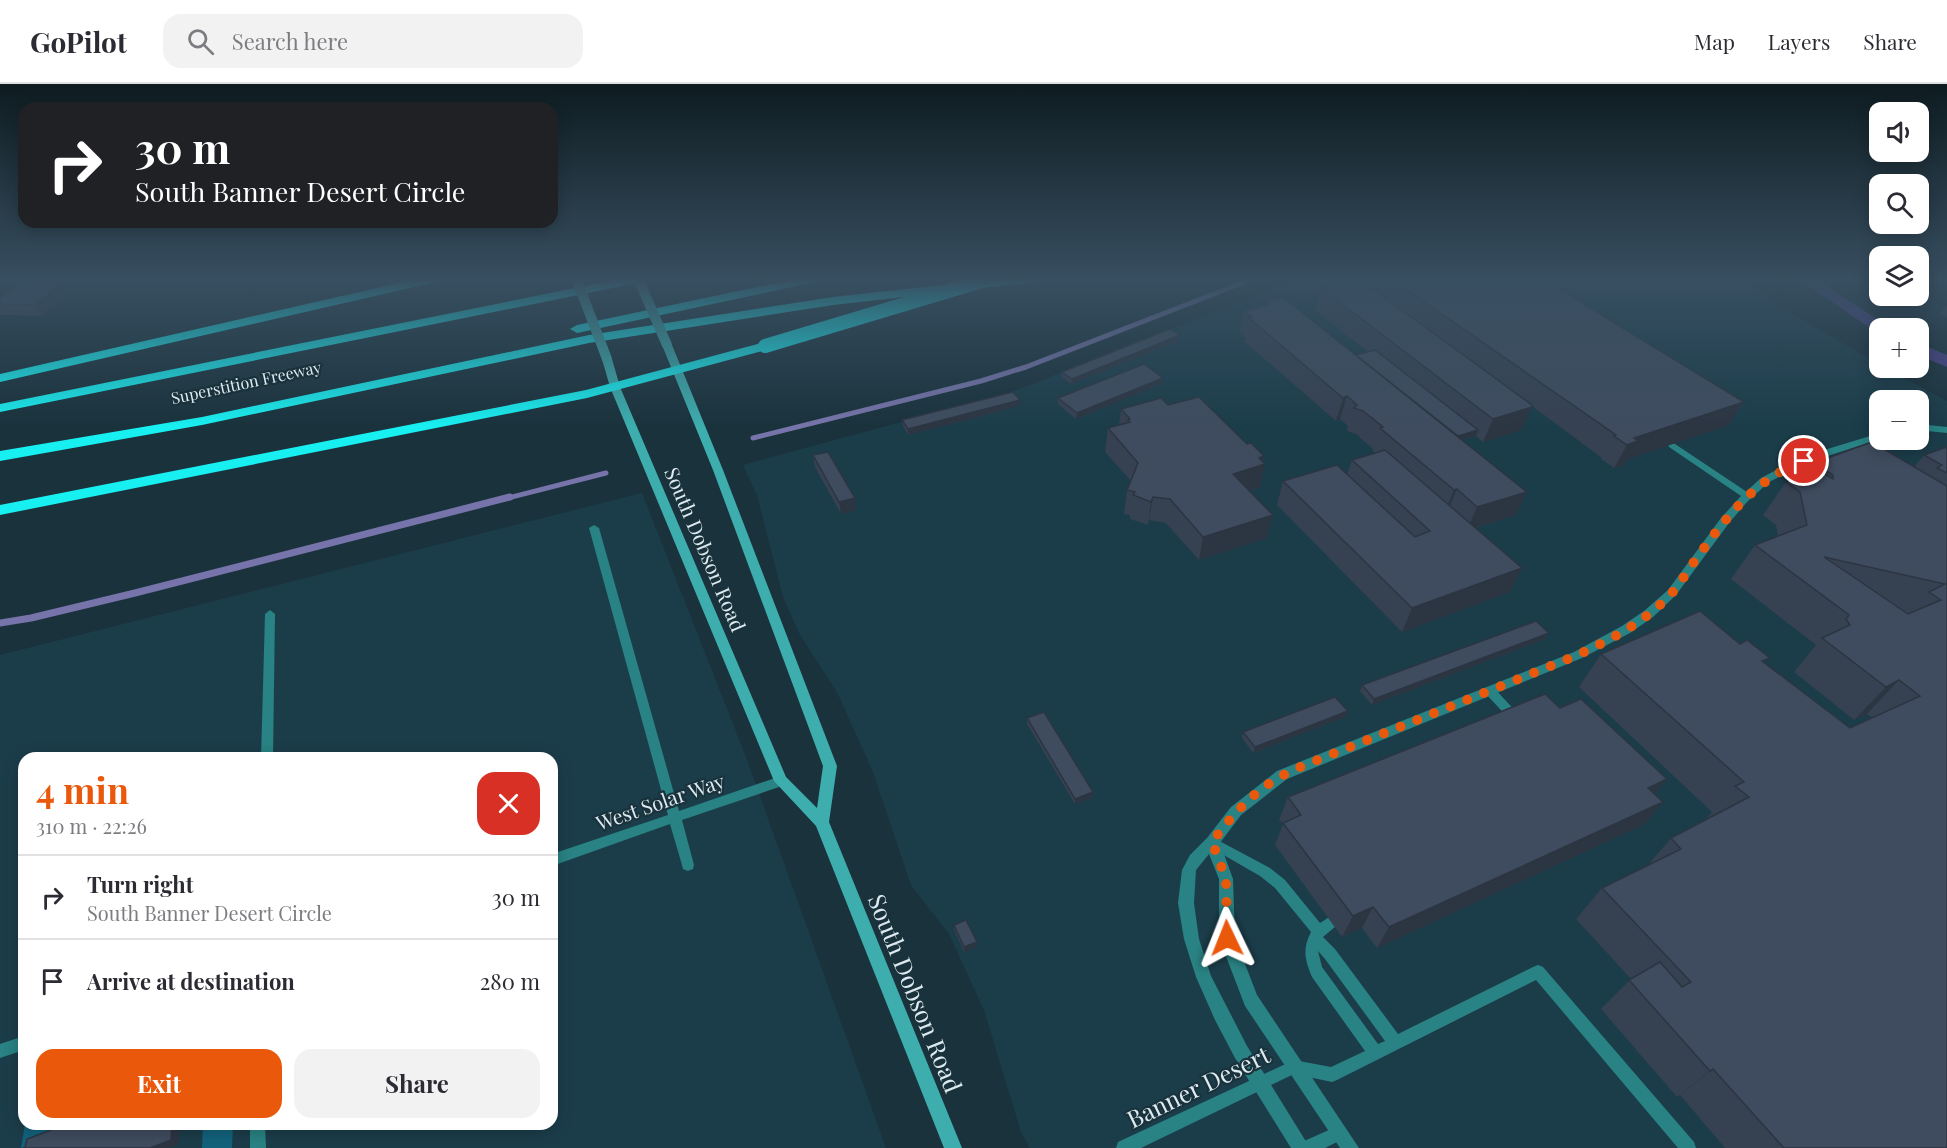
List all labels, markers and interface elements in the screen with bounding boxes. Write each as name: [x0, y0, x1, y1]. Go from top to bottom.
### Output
search box: [163, 14, 583, 68]
text: GoPilot: [30, 23, 127, 60]
icon: search: [184, 25, 217, 58]
text: Search here: [232, 26, 348, 56]
text: Map: [1694, 27, 1735, 55]
text: Layers: [1768, 27, 1830, 55]
text: Share: [1863, 27, 1917, 55]
map controls: [1869, 102, 1929, 450]
button: sound: [1869, 102, 1929, 162]
text: 30 m: [135, 119, 230, 175]
icon: right: [36, 126, 114, 204]
text: South Banner Desert Circle: [135, 173, 466, 209]
button: search: [1869, 174, 1929, 234]
button: layers: [1869, 246, 1929, 306]
button: +: [1869, 318, 1929, 378]
street label: Superstition Freeway: [169, 356, 323, 408]
button: −: [1869, 390, 1929, 450]
pin: [1778, 435, 1829, 486]
icon: arrive: [1787, 444, 1820, 477]
street label: South Dobson Road: [659, 463, 753, 636]
text: 4 min: [36, 765, 129, 813]
street label: West Solar Way: [591, 766, 728, 836]
button: close: [477, 772, 540, 835]
text: 310 m · 22:26: [36, 812, 147, 839]
text: Turn right: [87, 869, 193, 899]
icon: right: [36, 881, 69, 914]
text: 30 m: [492, 882, 540, 912]
street label: South Dobson Road: [862, 889, 970, 1097]
text: South Banner Desert Circle: [87, 899, 332, 926]
position arrow: [1195, 906, 1259, 970]
icon: arrive: [36, 965, 69, 998]
text: Arrive at destination: [87, 966, 295, 996]
text: 280 m: [480, 966, 540, 996]
street label: Banner Desert: [1121, 1037, 1275, 1134]
button: Exit: [36, 1049, 282, 1118]
button: Share: [294, 1049, 540, 1118]

